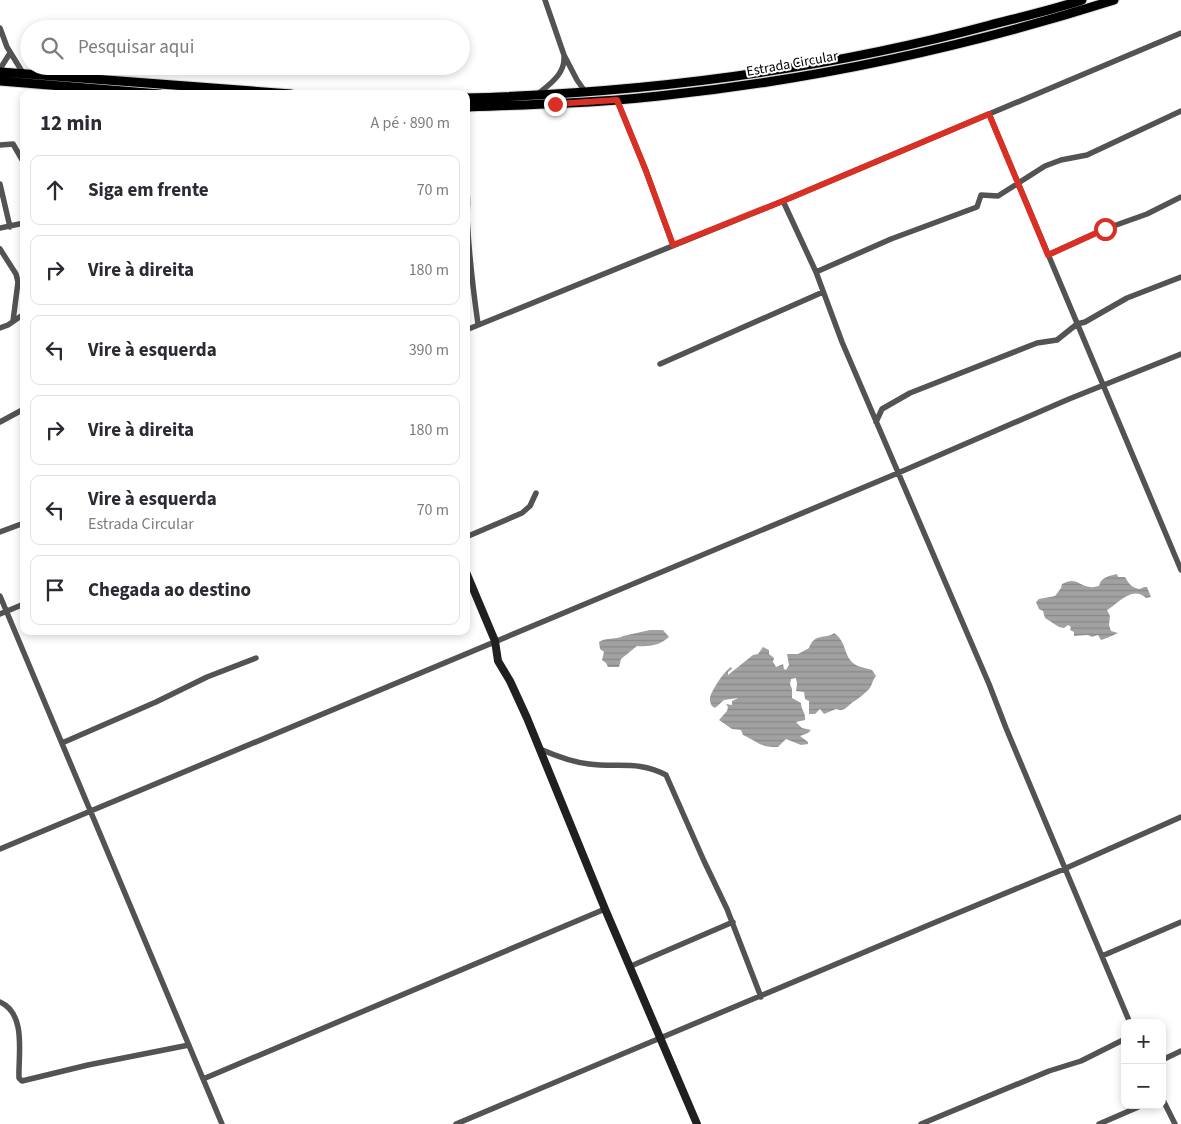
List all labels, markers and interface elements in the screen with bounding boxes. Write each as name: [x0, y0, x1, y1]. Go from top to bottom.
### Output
search box: [20, 20, 470, 75]
icon: search: [38, 34, 66, 62]
text: Pesquisar aqui: [78, 34, 194, 61]
street label: Estrada Circular: [745, 46, 840, 82]
route end: [544, 93, 567, 116]
text: 12 min: [40, 108, 102, 138]
text: A pé · 890 m: [371, 112, 450, 134]
icon: ahead: [41, 176, 69, 204]
text: Siga em frente: [88, 177, 209, 204]
text: 70 m: [417, 179, 449, 201]
route start: [1094, 218, 1117, 241]
icon: right: [41, 256, 69, 284]
text: Vire à direita: [88, 257, 194, 284]
text: 180 m: [409, 259, 449, 281]
icon: left: [41, 336, 69, 364]
text: Vire à esquerda: [88, 337, 217, 364]
text: 390 m: [409, 339, 449, 361]
icon: right: [41, 416, 69, 444]
text: Vire à direita: [88, 417, 194, 444]
text: 180 m: [409, 419, 449, 441]
text: Vire à esquerda: [88, 486, 217, 513]
icon: left: [41, 496, 69, 524]
text: 70 m: [417, 499, 449, 521]
text: Estrada Circular: [88, 513, 194, 535]
icon: arrive: [41, 576, 69, 604]
text: Chegada ao destino: [88, 577, 251, 604]
map controls: [1121, 1019, 1166, 1109]
button: +: [1121, 1019, 1166, 1064]
button: −: [1121, 1064, 1166, 1109]

